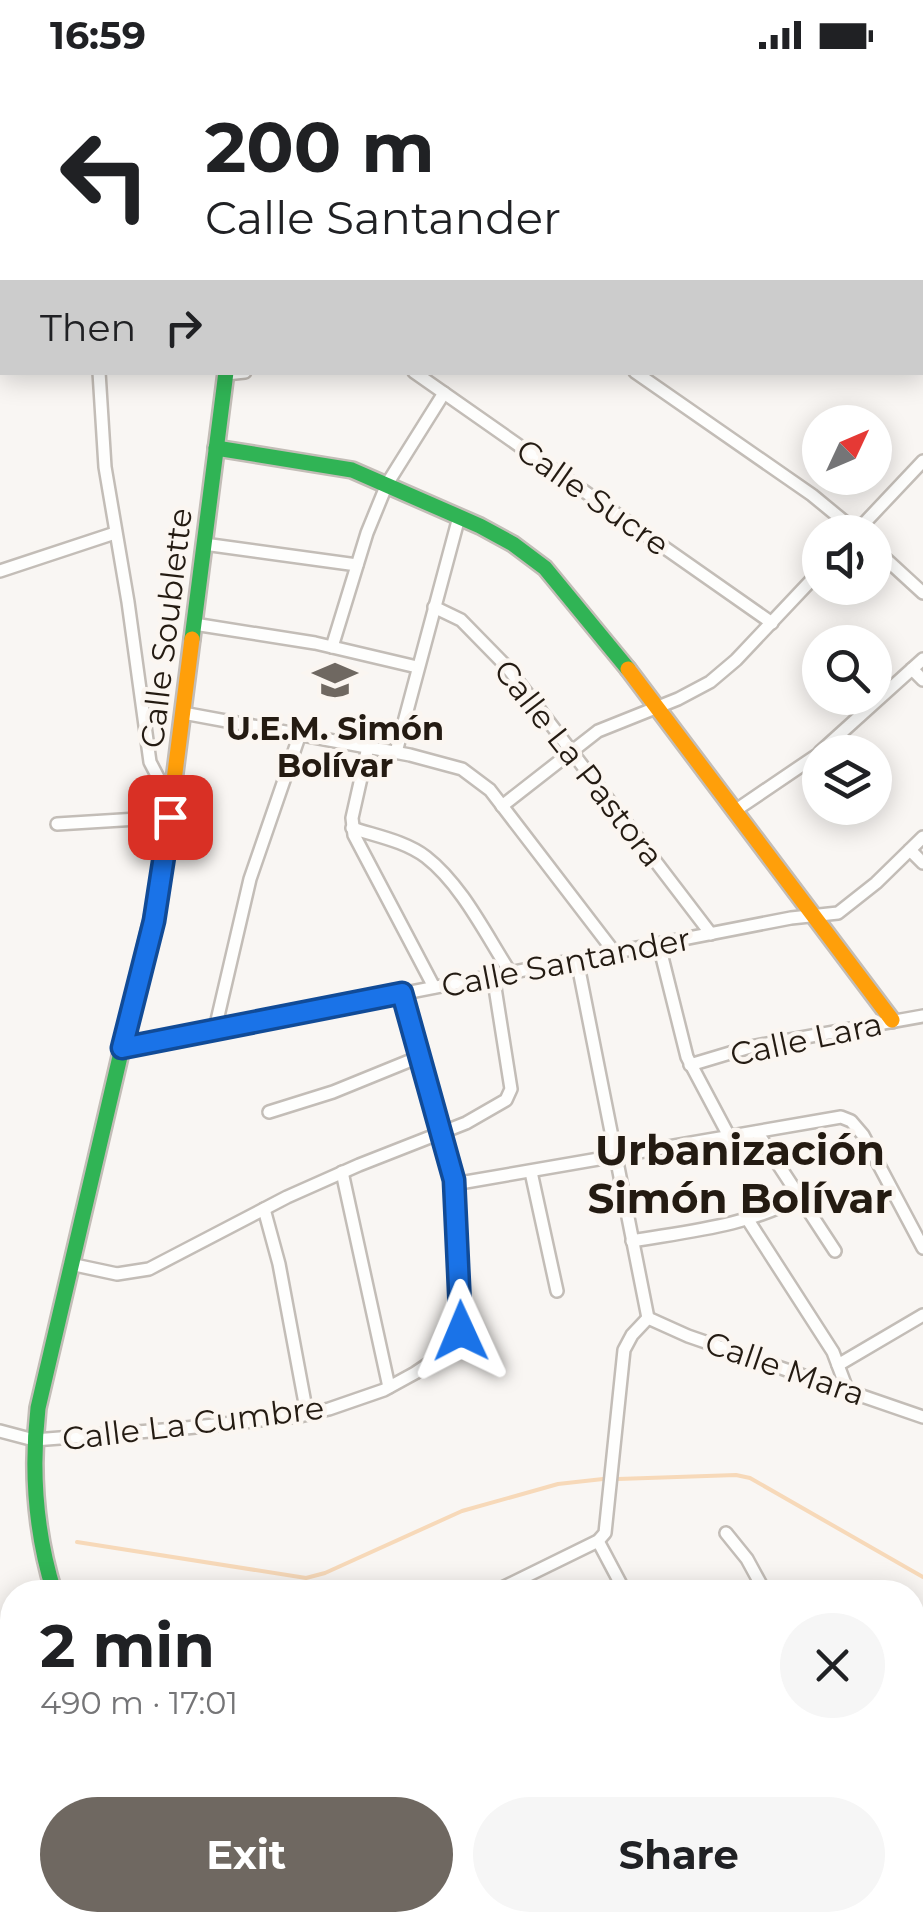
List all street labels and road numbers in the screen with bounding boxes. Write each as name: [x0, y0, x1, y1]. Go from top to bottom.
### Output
street label: Calle Sucre: [509, 430, 677, 564]
street label: Calle Soublette: [132, 506, 200, 750]
street label: Calle La Pastora: [486, 652, 672, 874]
street label: Calle Santander: [438, 919, 694, 1005]
street label: Calle Lara: [726, 1004, 886, 1074]
street label: Calle Mara: [700, 1323, 870, 1413]
street label: Calle La Cumbre: [60, 1388, 326, 1458]

